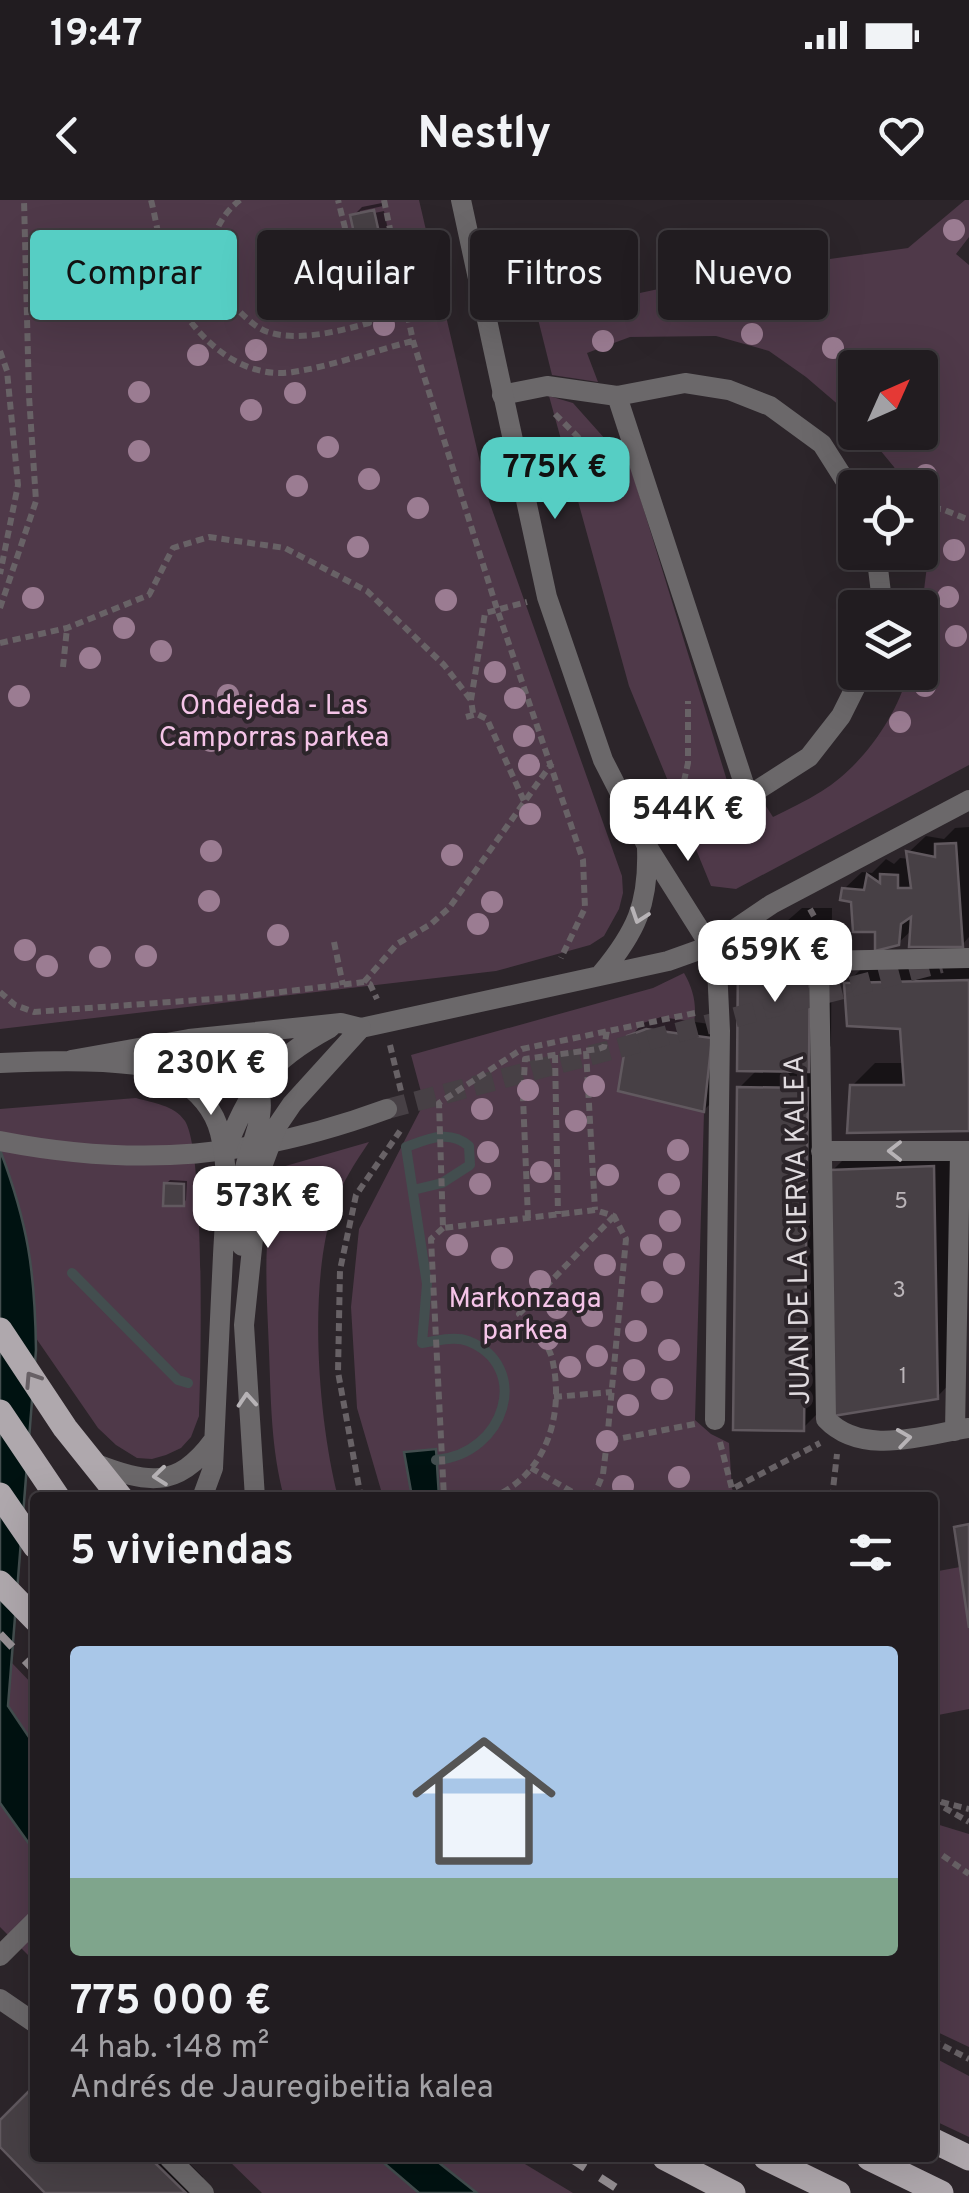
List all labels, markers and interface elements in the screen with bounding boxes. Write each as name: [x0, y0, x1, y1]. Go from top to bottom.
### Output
text: 19:47: [50, 11, 143, 60]
text: Nestly: [418, 107, 551, 164]
icon: back: [40, 108, 95, 163]
icon: heart: [874, 108, 929, 163]
chip: Comprar: [30, 230, 237, 320]
chip: Alquilar: [257, 230, 450, 320]
chip: Filtros: [470, 230, 638, 320]
chip: Nuevo: [658, 230, 828, 320]
north arrow: [838, 350, 938, 450]
map controls: [838, 350, 938, 690]
pin: 775K €: [474, 437, 636, 522]
text: 775K €: [503, 449, 607, 489]
button: locate: [838, 470, 938, 570]
button: layers: [838, 590, 938, 690]
park label: Ondejeda - Las Camporras parkea: [159, 689, 389, 757]
pin: 544K €: [607, 779, 769, 864]
text: 544K €: [632, 791, 744, 831]
one-way arrow: [630, 906, 650, 923]
pin: 659K €: [694, 920, 856, 1005]
text: 659K €: [720, 932, 830, 972]
pin: 230K €: [130, 1033, 292, 1118]
text: 230K €: [156, 1045, 266, 1085]
street label: JUAN DE LA CIERVA KALEA: [778, 1055, 820, 1405]
one-way arrow: [886, 1140, 902, 1162]
pin: 573K €: [187, 1166, 349, 1251]
text: 573K €: [215, 1178, 321, 1218]
house number: 5: [894, 1189, 908, 1216]
house number: 3: [892, 1278, 906, 1305]
park label: Markonzaga parkea: [449, 1282, 601, 1350]
house number: 1: [899, 1364, 907, 1391]
one-way arrow: [26, 1372, 45, 1390]
one-way arrow: [237, 1392, 258, 1408]
one-way arrow: [896, 1428, 912, 1449]
one-way arrow: [152, 1465, 168, 1486]
icon: filters: [843, 1525, 898, 1580]
text: 5 viviendas: [70, 1526, 294, 1579]
icon: home: [394, 1711, 574, 1891]
text: 775 000 €: [70, 1976, 271, 2029]
text: 4 hab. · 148 m²: [70, 2029, 269, 2069]
text: Andrés de Jauregibeitia kalea: [70, 2069, 494, 2109]

